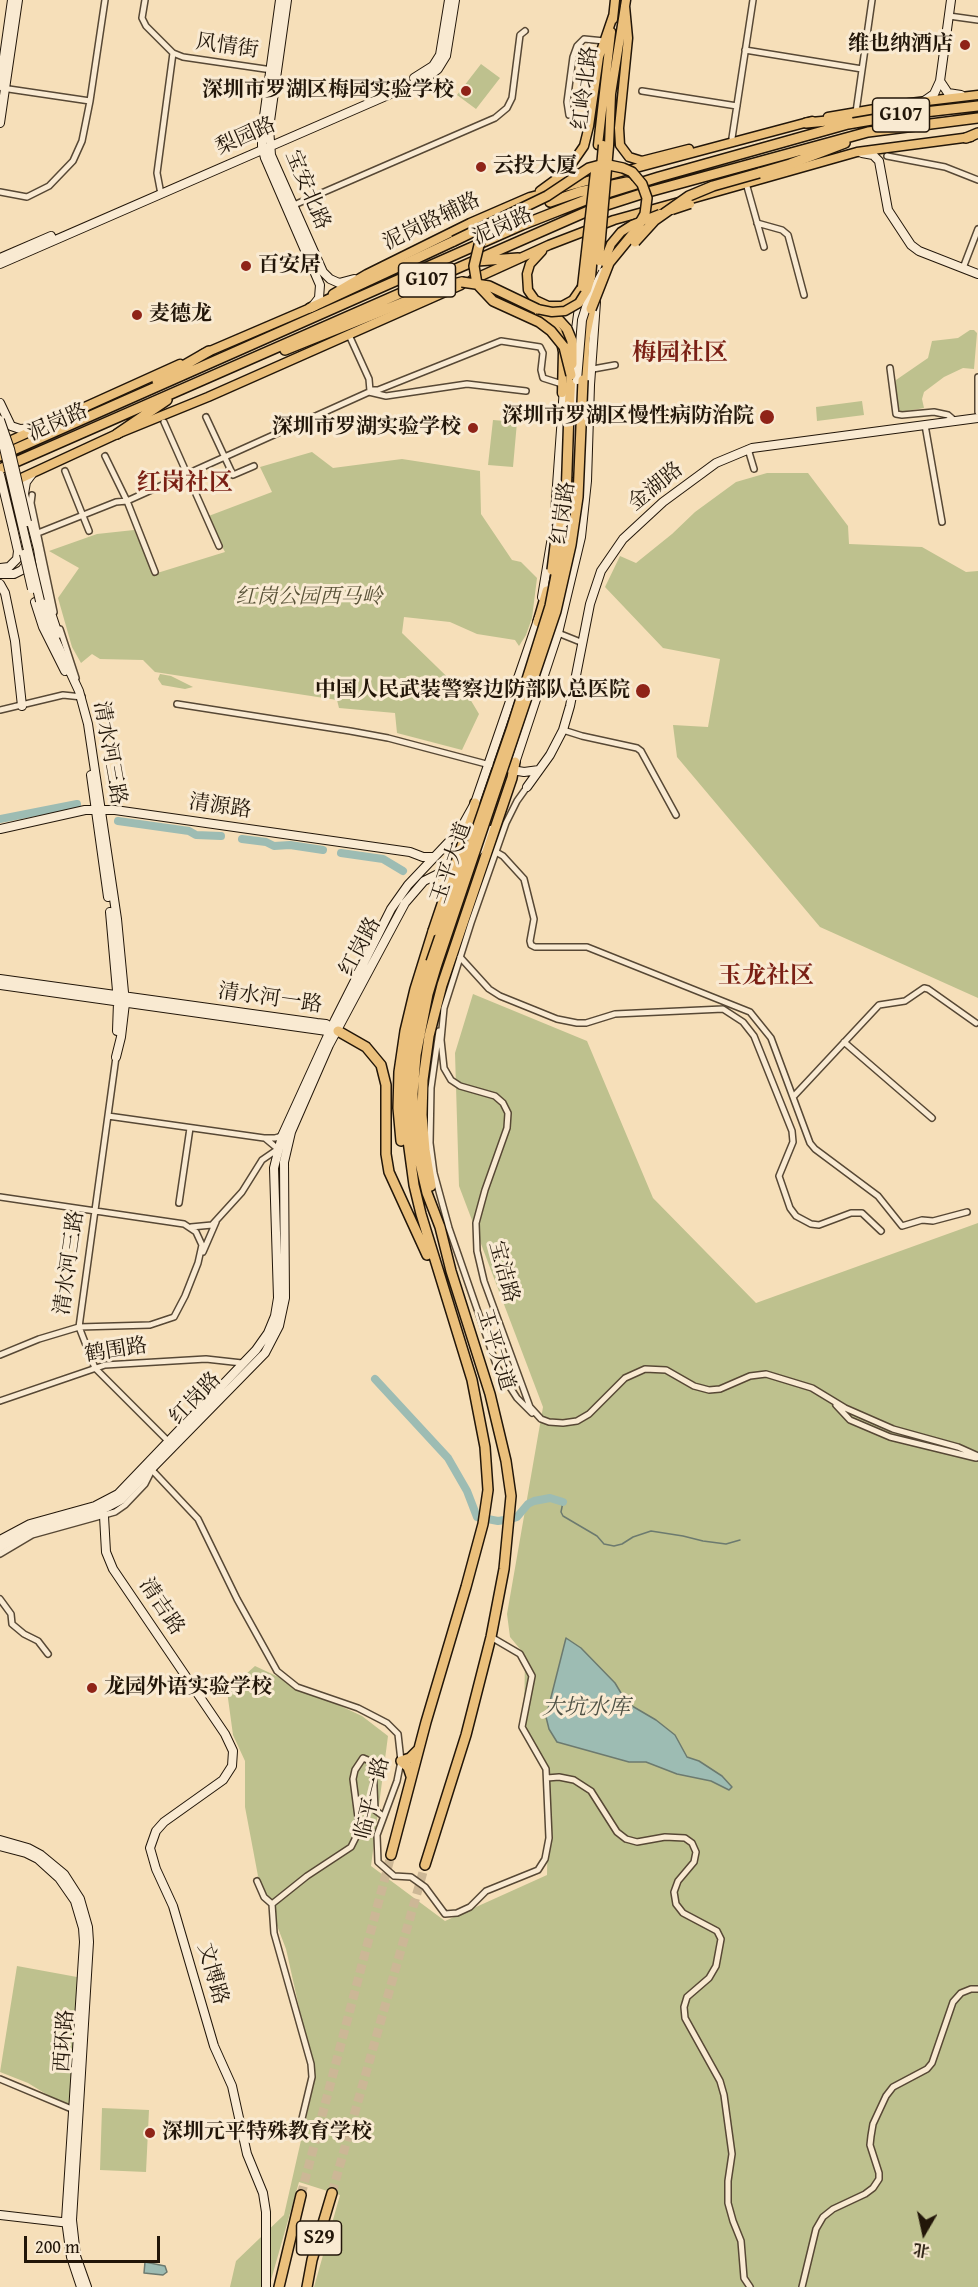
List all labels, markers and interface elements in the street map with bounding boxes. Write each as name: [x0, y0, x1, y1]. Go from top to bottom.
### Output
street label: 风情街: [194, 30, 260, 64]
place label: 维也纳酒店: [848, 32, 953, 58]
marker: 维也纳酒店: [958, 38, 972, 52]
street label: 红岭北路: [568, 45, 604, 131]
place label: 深圳市罗湖区梅园实验学校: [202, 78, 454, 104]
marker: 深圳市罗湖区梅园实验学校: [459, 84, 473, 98]
road number: G107: [872, 98, 930, 132]
street label: 梨园路: [212, 113, 280, 161]
street label: 宝安北路: [279, 146, 335, 234]
place label: 云投大厦: [493, 154, 577, 180]
marker: 云投大厦: [474, 160, 488, 174]
street label: 泥岗路辅路: [379, 188, 485, 256]
street label: 泥岗路: [469, 203, 537, 251]
place label: 百安居: [258, 253, 321, 279]
marker: 百安居: [239, 259, 253, 273]
road number: G107: [398, 263, 456, 297]
place label: 麦德龙: [149, 302, 212, 328]
marker: 麦德龙: [130, 308, 144, 322]
district label: 梅园社区: [632, 340, 728, 368]
street label: 泥岗路: [24, 399, 92, 447]
place label: 深圳市罗湖区慢性病防治院: [502, 404, 754, 430]
marker: 深圳市罗湖区慢性病防治院: [758, 408, 776, 426]
place label: 深圳市罗湖实验学校: [272, 415, 461, 441]
marker: 深圳市罗湖实验学校: [466, 421, 480, 435]
street label: 金湖路: [624, 457, 688, 517]
district label: 红岗社区: [137, 470, 233, 498]
street label: 红岗路: [547, 480, 581, 546]
park label: 红岗公园西马岭: [236, 585, 382, 611]
place label: 中国人民武装警察边防部队总医院: [315, 678, 630, 704]
marker: 中国人民武装警察边防部队总医院: [634, 682, 652, 700]
street label: 清水河三路: [87, 699, 131, 807]
street label: 清源路: [187, 790, 253, 824]
street label: 玉平大道: [426, 819, 478, 907]
street label: 红岗路: [335, 913, 387, 981]
district label: 玉龙社区: [718, 963, 814, 991]
street label: 清水河一路: [216, 979, 324, 1019]
street label: 清水河三路: [50, 1209, 90, 1317]
street label: 宝洁路: [483, 1238, 523, 1306]
street label: 玉平大道: [471, 1306, 519, 1394]
street label: 鹤围路: [83, 1334, 149, 1368]
street label: 红岗路: [165, 1368, 227, 1430]
street label: 清吉路: [133, 1574, 189, 1640]
place label: 龙园外语实验学校: [104, 1675, 272, 1701]
marker: 龙园外语实验学校: [85, 1681, 99, 1695]
water label: 大坑水库: [542, 1695, 630, 1721]
street label: 临平一路: [351, 1754, 395, 1842]
street label: 文博路: [191, 1940, 233, 2008]
street label: 西环路: [50, 2009, 80, 2073]
place label: 深圳元平特殊教育学校: [162, 2120, 372, 2146]
marker: 深圳元平特殊教育学校: [143, 2126, 157, 2140]
north arrow: [894, 2203, 954, 2263]
road number: S29: [296, 2221, 342, 2255]
scale bar: [27, 2224, 164, 2262]
text: 200 m: [35, 2233, 80, 2260]
text: 北: [911, 2238, 931, 2264]

